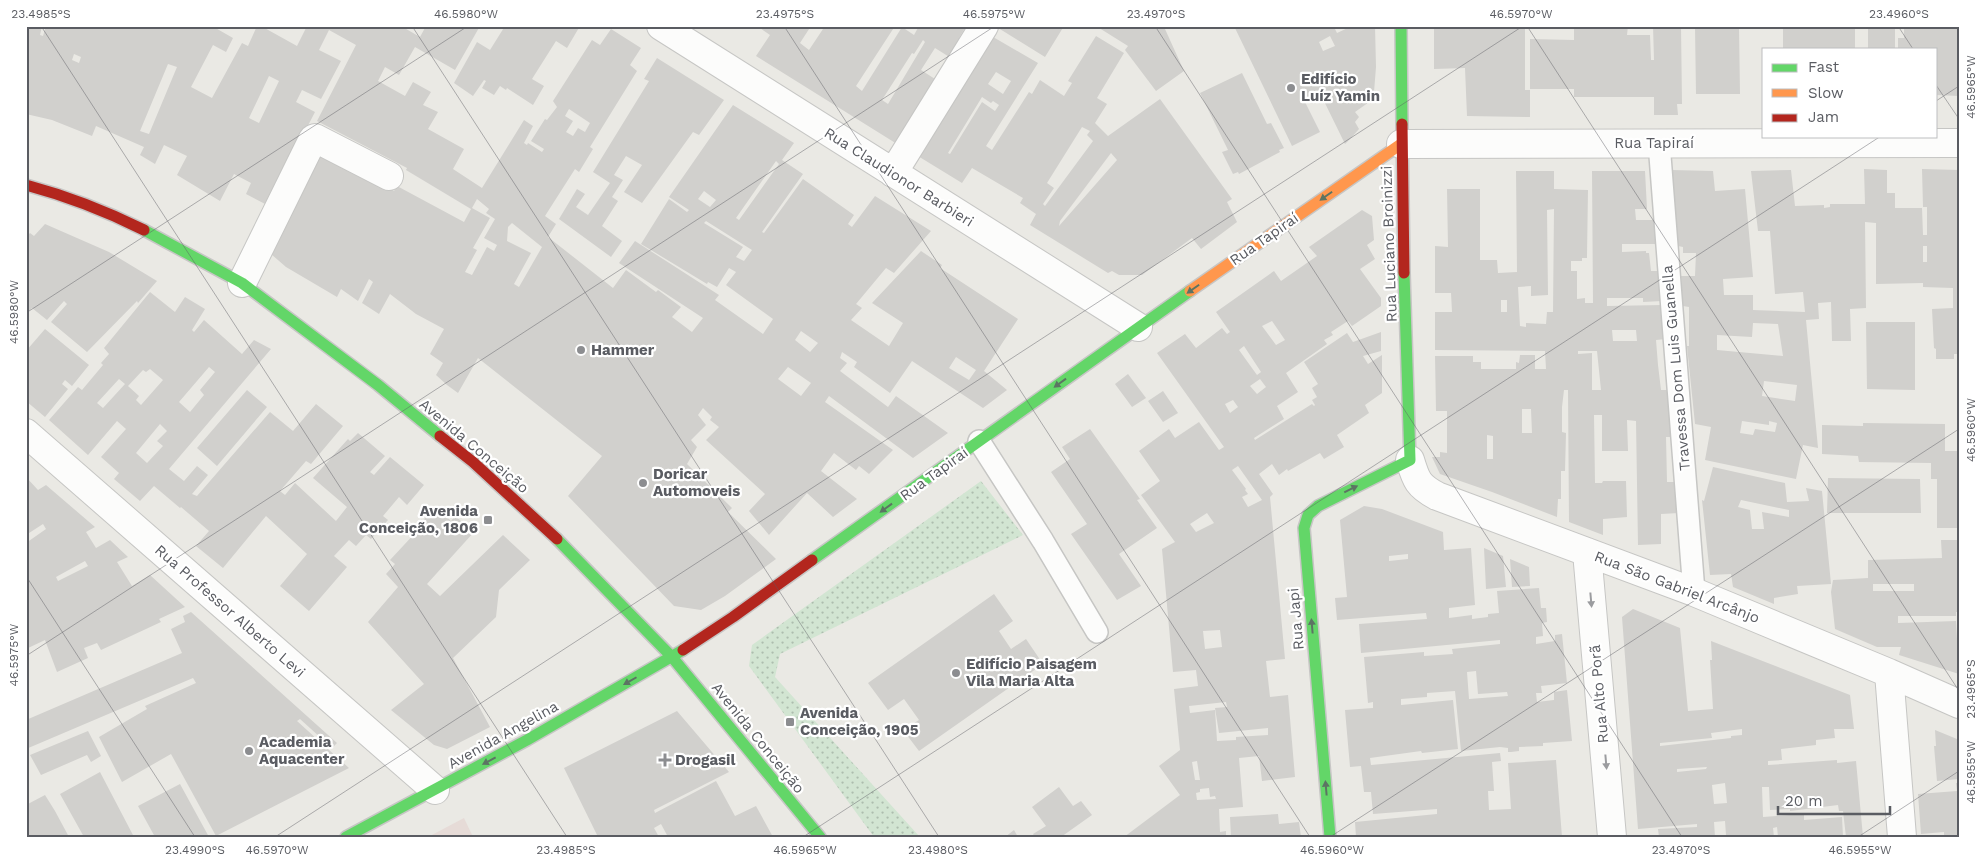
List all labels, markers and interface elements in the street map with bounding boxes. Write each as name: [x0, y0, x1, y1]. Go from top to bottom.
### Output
text: 23.4985°S: [11, 7, 71, 21]
text: 46.5980°W: [434, 7, 499, 21]
text: 23.4975°S: [756, 7, 814, 21]
text: 46.5975°W: [963, 7, 1026, 21]
text: 23.4970°S: [1127, 7, 1185, 21]
text: 46.5970°W: [1490, 7, 1553, 21]
text: 23.4960°S: [1869, 7, 1929, 21]
legend: [1762, 48, 1938, 138]
text: 46.5965°W: [1964, 55, 1978, 119]
text: Fast: [1808, 58, 1840, 76]
place label: Edifício Luíz Yamin: [1301, 70, 1380, 105]
marker: Edifício Luíz Yamin: [1285, 82, 1297, 94]
text: Slow: [1808, 84, 1844, 102]
text: Jam: [1808, 108, 1839, 126]
street label: Rua Claudionor Barbieri: [821, 124, 977, 230]
street label: Rua Tapiraí: [1614, 134, 1694, 152]
street label: Rua Luciano Broinizzi: [1377, 165, 1401, 323]
one-way arrow: [1319, 191, 1333, 201]
street label: Rua Tapiraí: [1226, 209, 1302, 269]
street label: Travessa Dom Luis Guanella: [1658, 264, 1694, 472]
text: 46.5980°W: [7, 279, 21, 344]
one-way arrow: [1186, 284, 1200, 294]
place label: Hammer: [591, 341, 655, 359]
marker: Hammer: [575, 344, 587, 356]
one-way arrow: [1053, 378, 1067, 388]
street label: Avenida Conceição: [416, 395, 532, 497]
text: 46.5960°W: [1964, 398, 1978, 462]
street label: Rua Tapiraí: [896, 443, 972, 505]
place label: Doricar Automoveis: [653, 465, 740, 500]
marker: Doricar Automoveis: [637, 477, 649, 489]
one-way arrow: [1344, 485, 1358, 493]
place label: Avenida Conceição, 1806: [359, 502, 478, 537]
one-way arrow: [879, 503, 892, 513]
marker: Avenida Conceição, 1806: [482, 514, 494, 526]
street label: Rua Professor Alberto Levi: [151, 541, 309, 681]
street label: Rua São Gabriel Arcânjo: [1592, 547, 1762, 627]
street label: Rua Japi: [1284, 587, 1308, 651]
one-way arrow: [1587, 593, 1595, 609]
one-way arrow: [1307, 618, 1315, 634]
text: 46.5975°W: [7, 623, 21, 686]
street label: Rua Alto Porã: [1586, 644, 1612, 744]
place label: Edifício Paisagem Vila Maria Alta: [966, 655, 1097, 690]
text: 23.4965°S: [1964, 659, 1978, 719]
marker: Edifício Paisagem Vila Maria Alta: [950, 667, 962, 679]
one-way arrow: [624, 677, 637, 686]
street label: Avenida Conceição: [708, 679, 808, 797]
street label: Avenida Angelina: [445, 697, 562, 773]
place label: Avenida Conceição, 1905: [800, 704, 919, 739]
marker: Avenida Conceição, 1905: [784, 716, 796, 728]
place label: Academia Aquacenter: [259, 733, 345, 768]
text: 46.5955°W: [1964, 740, 1978, 804]
marker: Academia Aquacenter: [243, 745, 255, 757]
place label: Drogasil: [675, 751, 735, 769]
marker: Drogasil: [659, 754, 671, 766]
one-way arrow: [1602, 755, 1610, 771]
one-way arrow: [481, 757, 496, 765]
one-way arrow: [1322, 780, 1330, 796]
scale bar: [1778, 783, 1890, 815]
text: 20 m: [1785, 792, 1823, 810]
text: 23.4990°S: [165, 843, 225, 857]
text: 46.5970°W: [246, 843, 309, 857]
text: 23.4985°S: [536, 843, 596, 857]
text: 46.5965°W: [773, 843, 837, 857]
text: 23.4980°S: [908, 843, 968, 857]
text: 46.5960°W: [1300, 843, 1364, 857]
text: 23.4970°S: [1652, 843, 1710, 857]
text: 46.5955°W: [1828, 843, 1892, 857]

